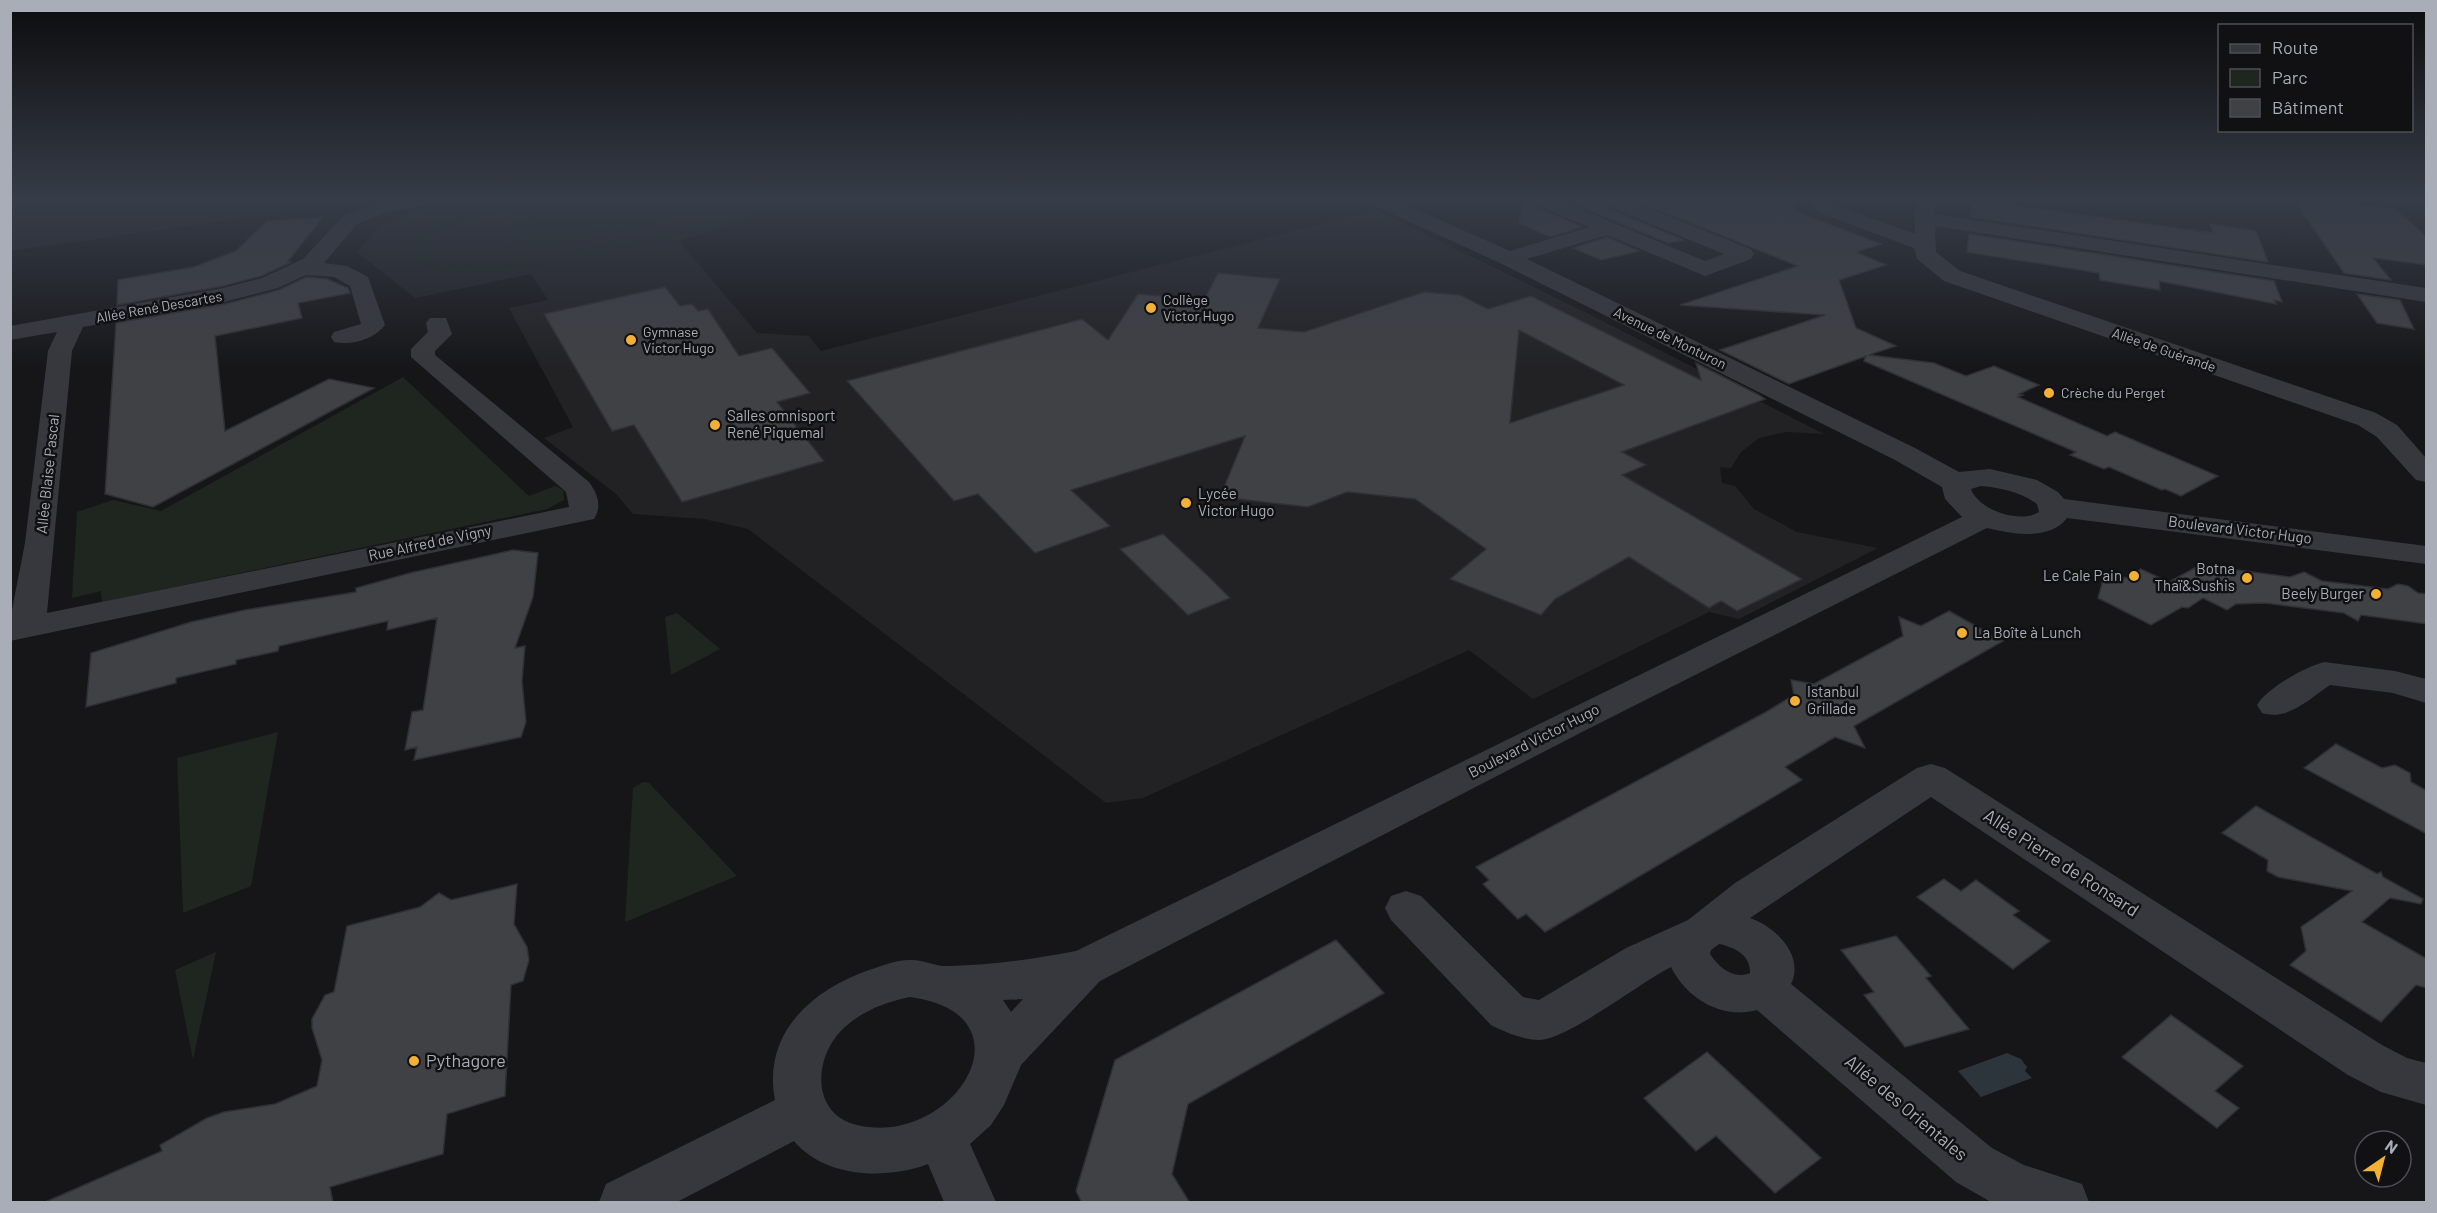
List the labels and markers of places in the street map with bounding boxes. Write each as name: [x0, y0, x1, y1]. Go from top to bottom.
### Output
place label: Collège Victor Hugo: [1163, 291, 1234, 324]
marker: Collège Victor Hugo: [1144, 301, 1158, 315]
place label: Gymnase Victor Hugo: [643, 323, 714, 356]
marker: Gymnase Victor Hugo: [624, 333, 638, 347]
place label: Crèche du Perget: [2061, 384, 2165, 401]
marker: Crèche du Perget: [2042, 386, 2056, 400]
place label: Salles omnisport René Piquemal: [727, 406, 836, 441]
marker: Salles omnisport René Piquemal: [708, 418, 722, 432]
place label: Lycée Victor Hugo: [1198, 484, 1274, 519]
marker: Lycée Victor Hugo: [1179, 496, 1193, 510]
place label: Botna Thaï&Sushis: [2155, 559, 2235, 594]
place label: Le Cale Pain: [2043, 566, 2122, 584]
marker: Le Cale Pain: [2127, 569, 2141, 583]
marker: Botna Thaï&Sushis: [2240, 571, 2254, 585]
place label: Beely Burger: [2281, 584, 2365, 602]
marker: Beely Burger: [2369, 587, 2383, 601]
place label: La Boîte à Lunch: [1974, 623, 2081, 641]
marker: La Boîte à Lunch: [1955, 626, 1969, 640]
place label: Istanbul Grillade: [1807, 682, 1859, 717]
marker: Istanbul Grillade: [1788, 694, 1802, 708]
place label: Pythagore: [426, 1049, 506, 1071]
marker: Pythagore: [407, 1054, 421, 1068]

